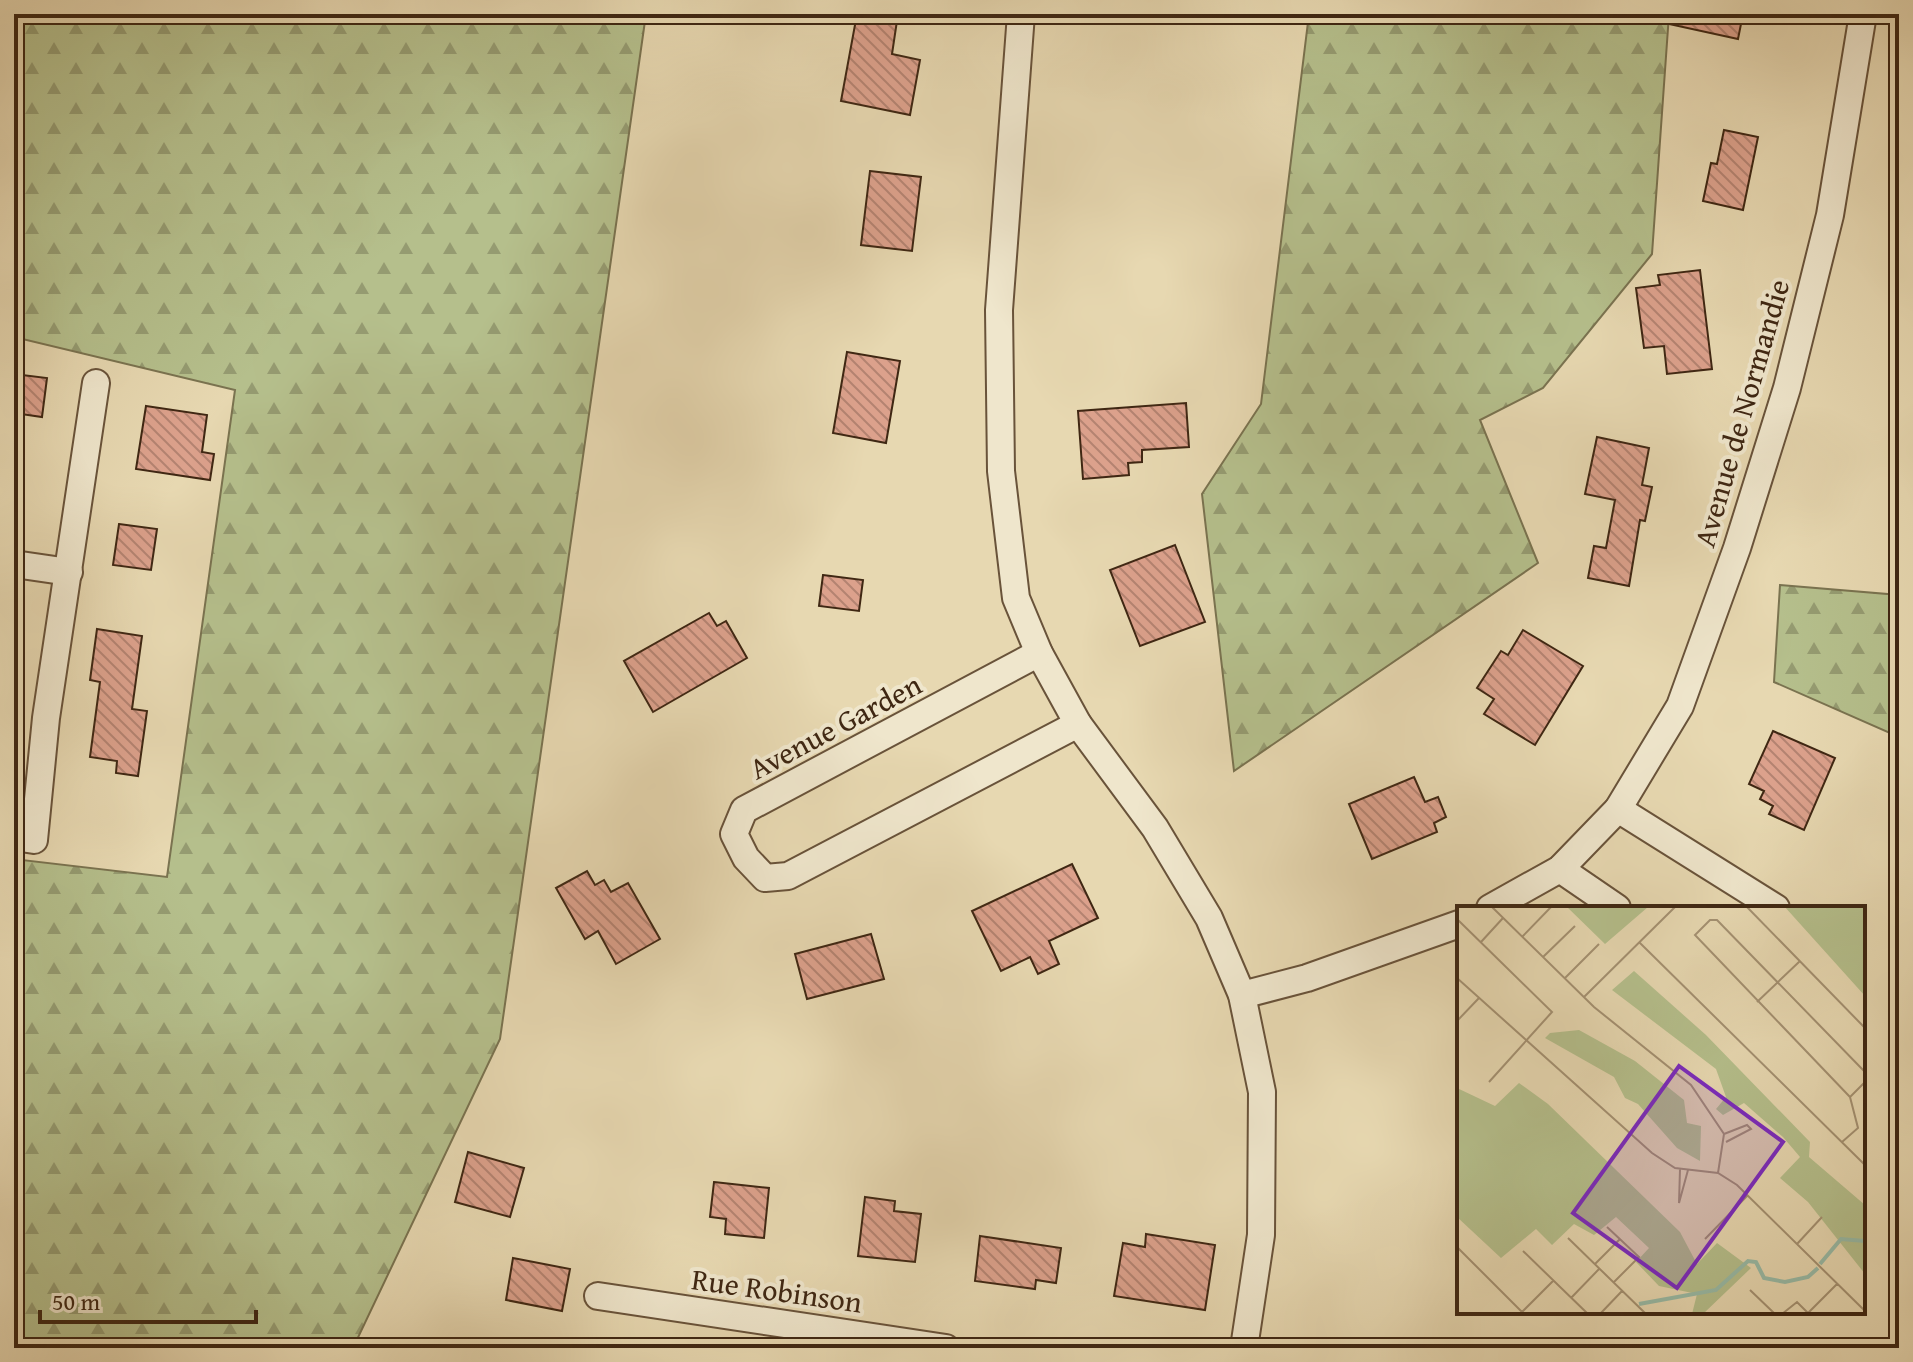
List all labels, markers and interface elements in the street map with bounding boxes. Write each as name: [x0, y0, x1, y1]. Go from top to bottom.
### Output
street label: Avenue de Normandie: [1682, 274, 1800, 552]
street label: Avenue Garden: [741, 662, 929, 790]
inset map: [1457, 906, 1865, 1314]
street label: Rue Robinson: [689, 1256, 865, 1324]
scale bar: [40, 1274, 256, 1324]
text: 50 m: [52, 1284, 100, 1319]

